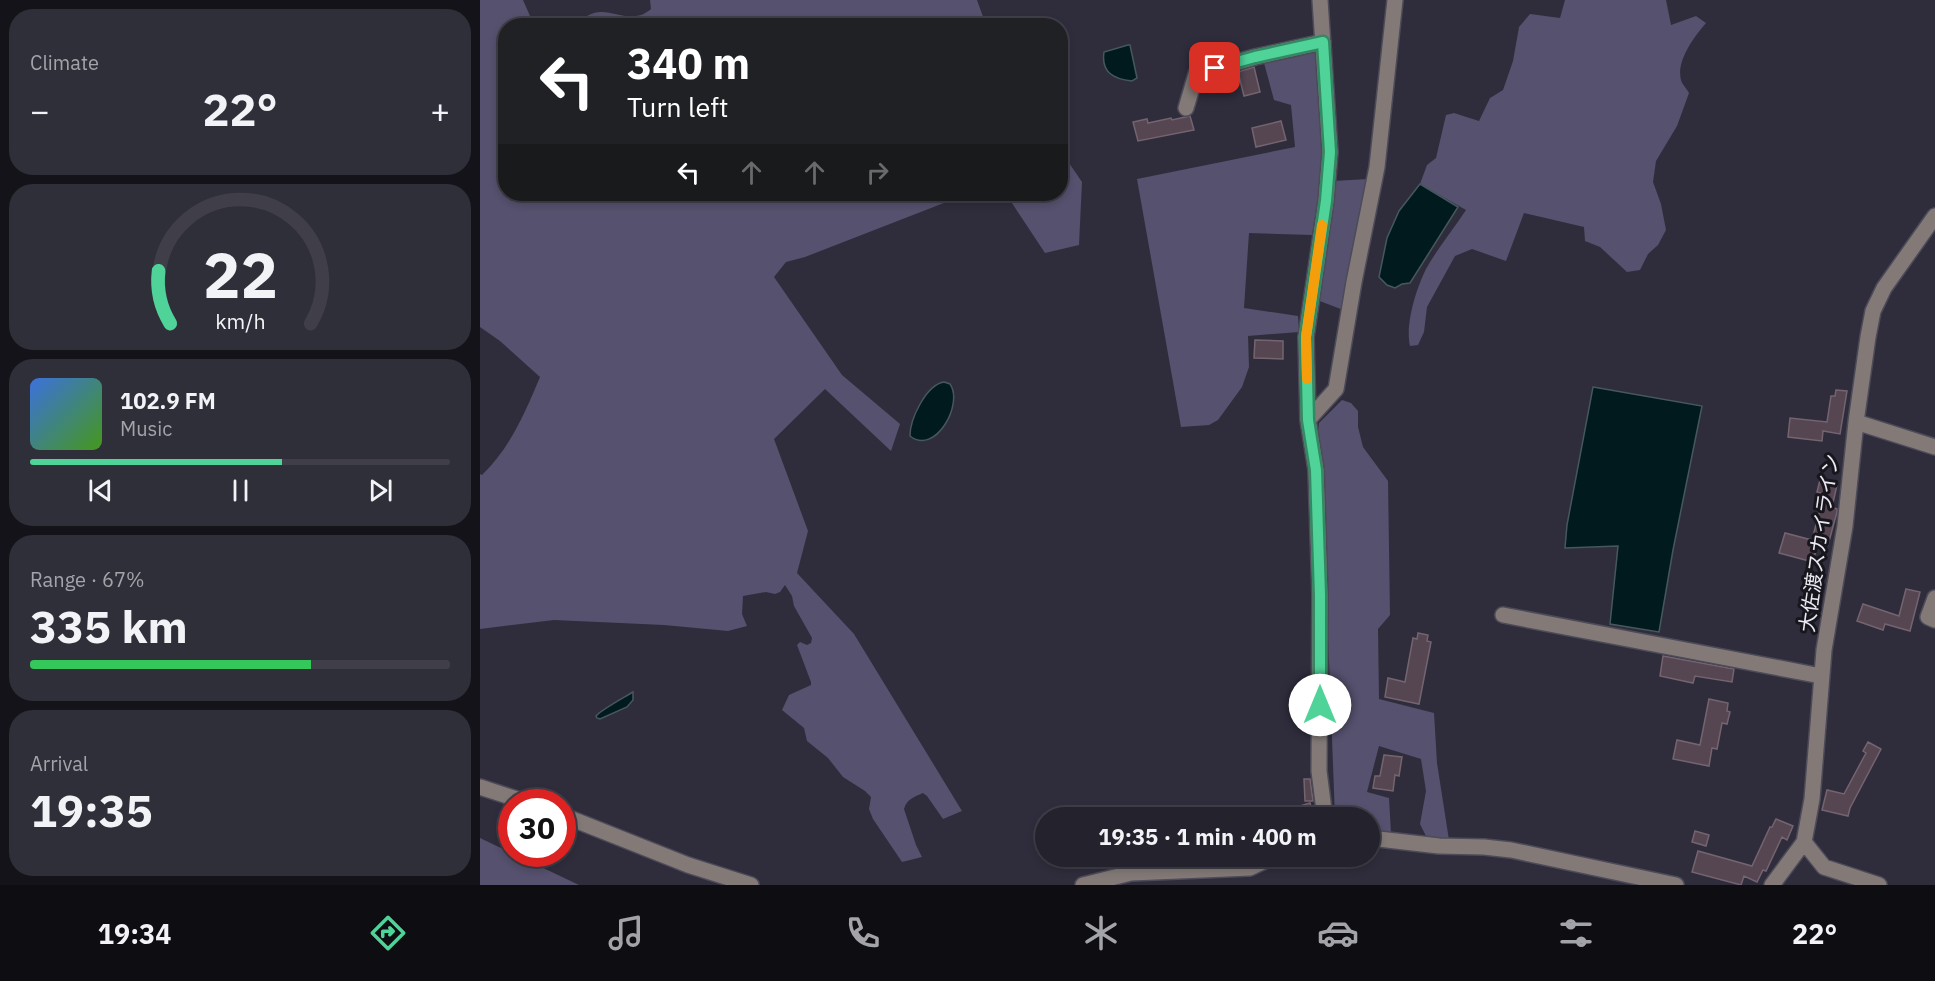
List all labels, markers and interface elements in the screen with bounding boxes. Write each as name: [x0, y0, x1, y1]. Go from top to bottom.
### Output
text: 340 m: [627, 36, 750, 91]
icon: left: [528, 42, 606, 120]
pin: [1189, 42, 1240, 93]
text: Climate: [30, 49, 99, 76]
icon: arrive: [1198, 51, 1231, 84]
text: 22°: [202, 80, 278, 138]
text: −: [30, 89, 50, 132]
text: +: [430, 89, 450, 132]
text: Turn left: [627, 89, 728, 124]
icon: left: [672, 156, 705, 189]
icon: ahead: [735, 156, 768, 189]
icon: ahead: [798, 156, 831, 189]
icon: right: [861, 156, 894, 189]
text: 22: [203, 234, 277, 315]
text: km/h: [215, 308, 265, 336]
text: 102.9 FM: [120, 386, 216, 415]
text: Music: [120, 415, 172, 442]
street label: 大佐渡スカイライン: [1793, 452, 1844, 634]
icon: previous: [84, 474, 117, 507]
icon: pause: [224, 474, 257, 507]
icon: next: [364, 474, 397, 507]
text: Range · 67%: [30, 566, 145, 593]
text: 335 km: [30, 597, 188, 655]
position arrow: [1288, 673, 1352, 737]
text: Arrival: [30, 750, 88, 777]
text: 19:35: [30, 781, 153, 839]
speed limit sign: 30: [498, 789, 576, 867]
text: 19:35 · 1 min · 400 m: [1098, 822, 1317, 851]
icon: directions: [367, 912, 409, 954]
icon: music: [605, 912, 647, 954]
icon: phone: [842, 912, 884, 954]
icon: climate: [1080, 912, 1122, 954]
icon: car: [1317, 912, 1359, 954]
icon: filters: [1555, 912, 1597, 954]
text: 19:34: [98, 916, 171, 951]
text: 22°: [1792, 916, 1837, 951]

